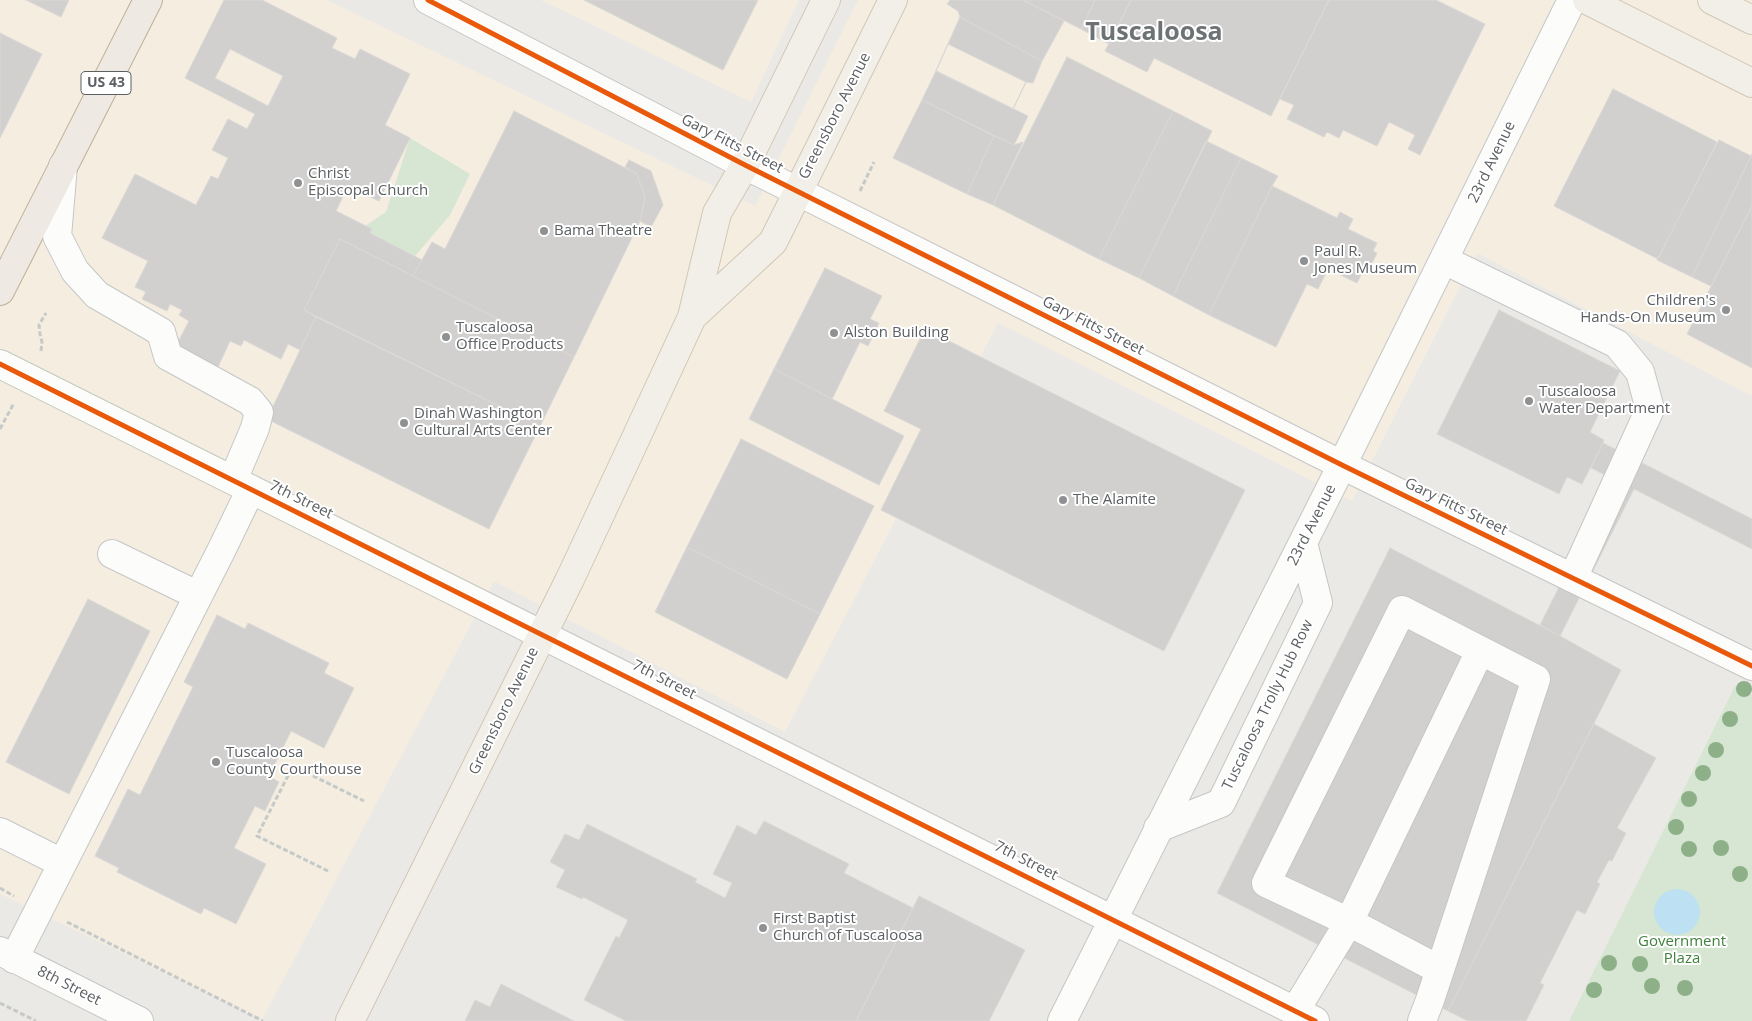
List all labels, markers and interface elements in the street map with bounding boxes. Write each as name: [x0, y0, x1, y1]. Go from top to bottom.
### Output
district label: Tuscaloosa: [1085, 18, 1223, 48]
street label: Greensboro Avenue: [795, 50, 875, 182]
road number: US 43: [81, 72, 131, 95]
street label: Gary Fitts Street: [678, 111, 786, 177]
street label: 23rd Avenue: [1464, 118, 1520, 206]
place label: Christ Episcopal Church: [308, 165, 428, 200]
marker: Christ Episcopal Church: [292, 177, 304, 189]
place label: Bama Theatre: [554, 222, 652, 240]
marker: Bama Theatre: [538, 225, 550, 237]
place label: Paul R. Jones Museum: [1314, 243, 1417, 278]
marker: Paul R. Jones Museum: [1298, 255, 1310, 267]
place label: Children's Hands-On Museum: [1580, 292, 1716, 327]
street label: Gary Fitts Street: [1039, 293, 1147, 359]
marker: Children's Hands-On Museum: [1720, 304, 1732, 316]
place label: Tuscaloosa Office Products: [456, 319, 563, 354]
place label: Alston Building: [844, 324, 949, 342]
marker: Alston Building: [828, 327, 840, 339]
marker: Tuscaloosa Office Products: [440, 331, 452, 343]
place label: Tuscaloosa Water Department: [1539, 383, 1670, 418]
marker: Tuscaloosa Water Department: [1523, 395, 1535, 407]
place label: Dinah Washington Cultural Arts Center: [414, 405, 552, 440]
marker: Dinah Washington Cultural Arts Center: [398, 417, 410, 429]
street label: Gary Fitts Street: [1402, 474, 1510, 540]
street label: 7th Street: [266, 477, 336, 523]
street label: 23rd Avenue: [1284, 481, 1340, 569]
place label: The Alamite: [1073, 491, 1156, 509]
marker: The Alamite: [1057, 494, 1069, 506]
street label: Tuscaloosa Trolly Hub Row: [1219, 617, 1317, 793]
street label: Greensboro Avenue: [465, 644, 543, 778]
street label: 7th Street: [629, 656, 699, 704]
place label: Tuscaloosa County Courthouse: [226, 744, 362, 779]
marker: Tuscaloosa County Courthouse: [210, 756, 222, 768]
street label: 7th Street: [991, 837, 1061, 885]
place label: First Baptist Church of Tuscaloosa: [773, 910, 923, 945]
marker: First Baptist Church of Tuscaloosa: [757, 922, 769, 934]
park label: Government Plaza: [1638, 933, 1726, 968]
street label: 8th Street: [34, 962, 104, 1010]

